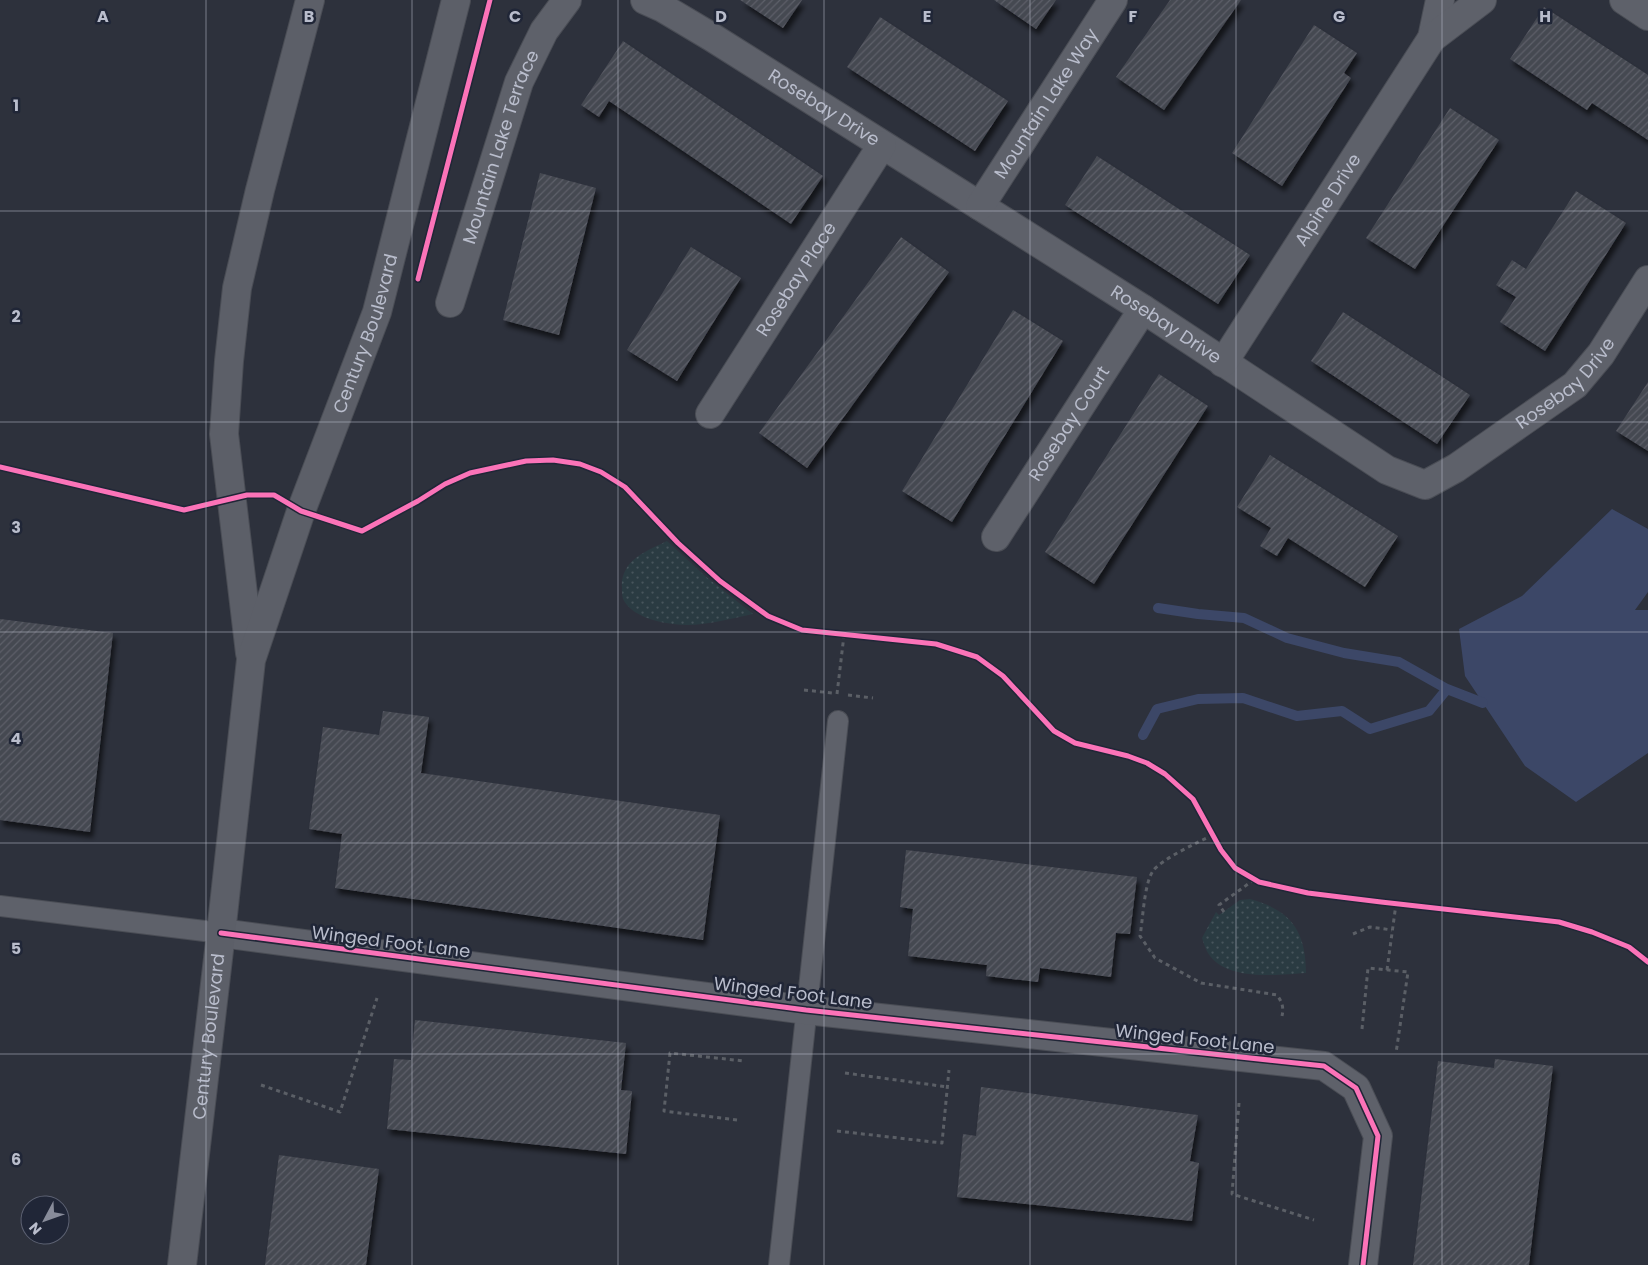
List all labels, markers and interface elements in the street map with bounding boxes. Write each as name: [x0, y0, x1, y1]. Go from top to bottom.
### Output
text: A: [97, 5, 109, 28]
text: B: [304, 5, 314, 28]
text: C: [509, 5, 521, 28]
text: D: [715, 5, 727, 28]
text: E: [923, 5, 931, 28]
text: F: [1129, 5, 1138, 28]
text: G: [1333, 5, 1345, 28]
text: H: [1539, 5, 1551, 28]
street label: Mountain Lake Way: [988, 23, 1104, 183]
street label: Mountain Lake Terrace: [456, 46, 545, 247]
street label: Rosebay Drive: [764, 63, 885, 152]
text: 1: [13, 94, 19, 117]
street label: Alpine Drive: [1288, 148, 1367, 251]
street label: Rosebay Place: [750, 217, 842, 341]
street label: Century Boulevard: [326, 251, 403, 417]
street label: Rosebay Drive: [1106, 279, 1227, 369]
text: 2: [11, 305, 21, 328]
street label: Rosebay Drive: [1510, 332, 1620, 435]
street label: Rosebay Court: [1022, 361, 1115, 486]
text: 3: [11, 516, 21, 539]
text: 4: [11, 727, 22, 750]
street label: Winged Foot Lane: [310, 919, 472, 964]
text: 5: [11, 937, 21, 960]
street label: Century Boulevard: [186, 952, 231, 1121]
street label: Winged Foot Lane: [712, 970, 874, 1015]
street label: Winged Foot Lane: [1114, 1018, 1276, 1059]
text: 6: [11, 1148, 21, 1171]
north arrow: [20, 1195, 70, 1245]
text: N: [24, 1218, 46, 1239]

